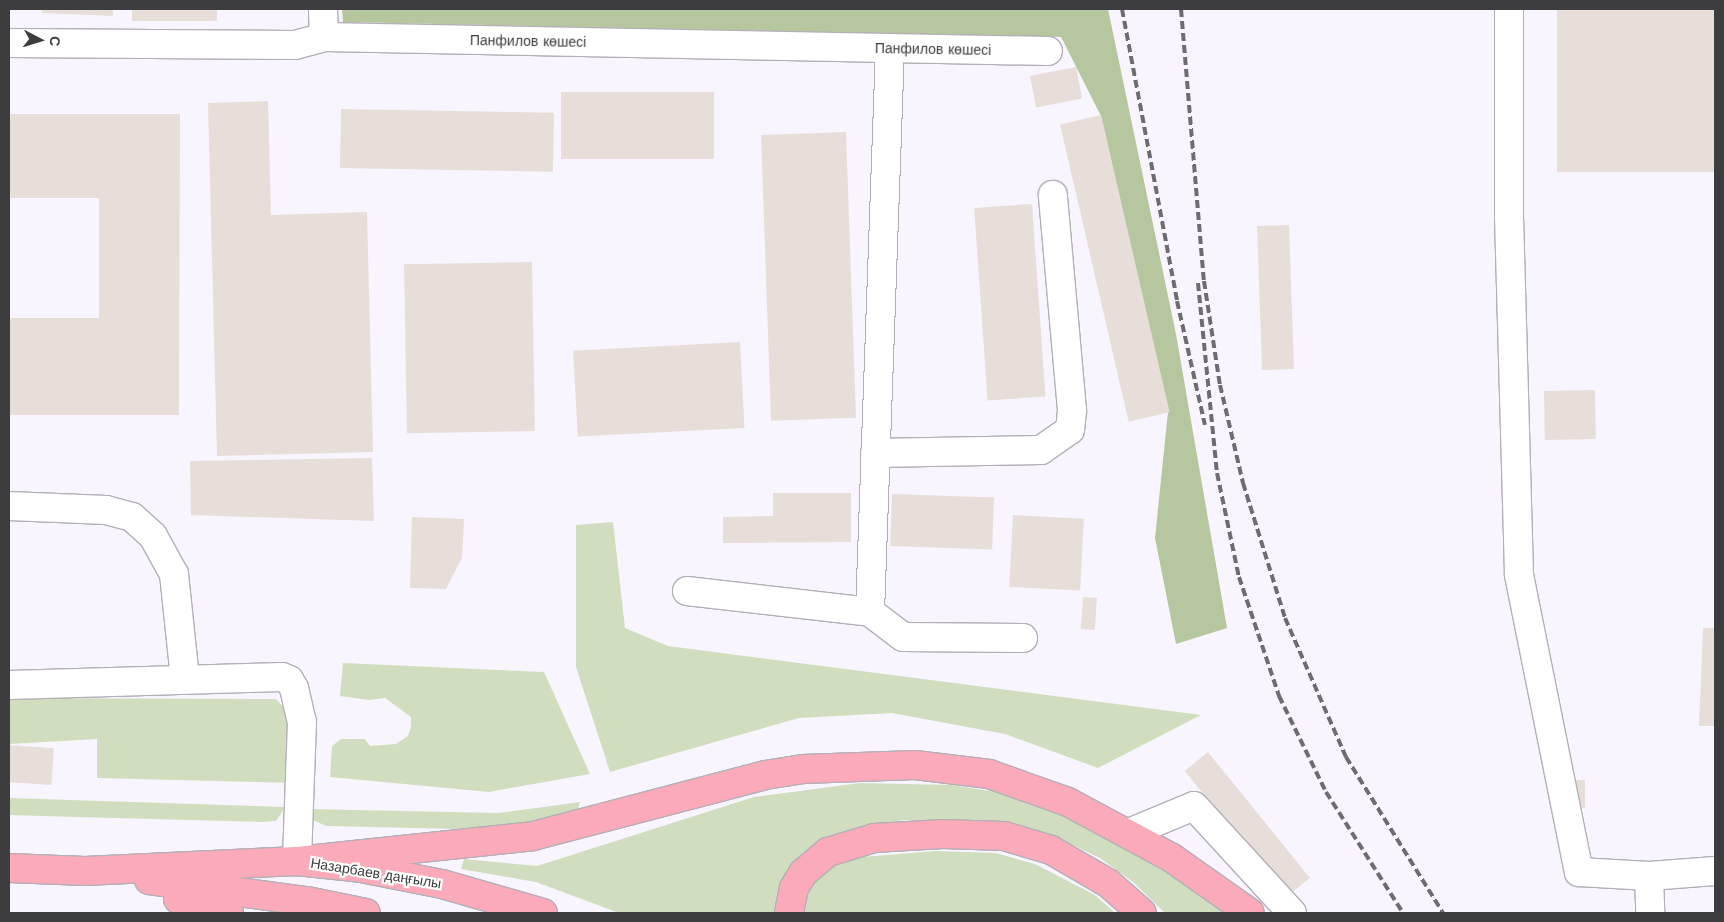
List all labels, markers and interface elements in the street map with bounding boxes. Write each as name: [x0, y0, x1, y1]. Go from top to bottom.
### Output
north arrow: [15, 15, 65, 65]
street label: Панфилов көшесі: [470, 32, 586, 50]
text: С: [47, 36, 63, 47]
street label: Панфилов көшесі: [875, 40, 991, 58]
street label: Назарбаев даңғылы: [309, 854, 443, 892]

